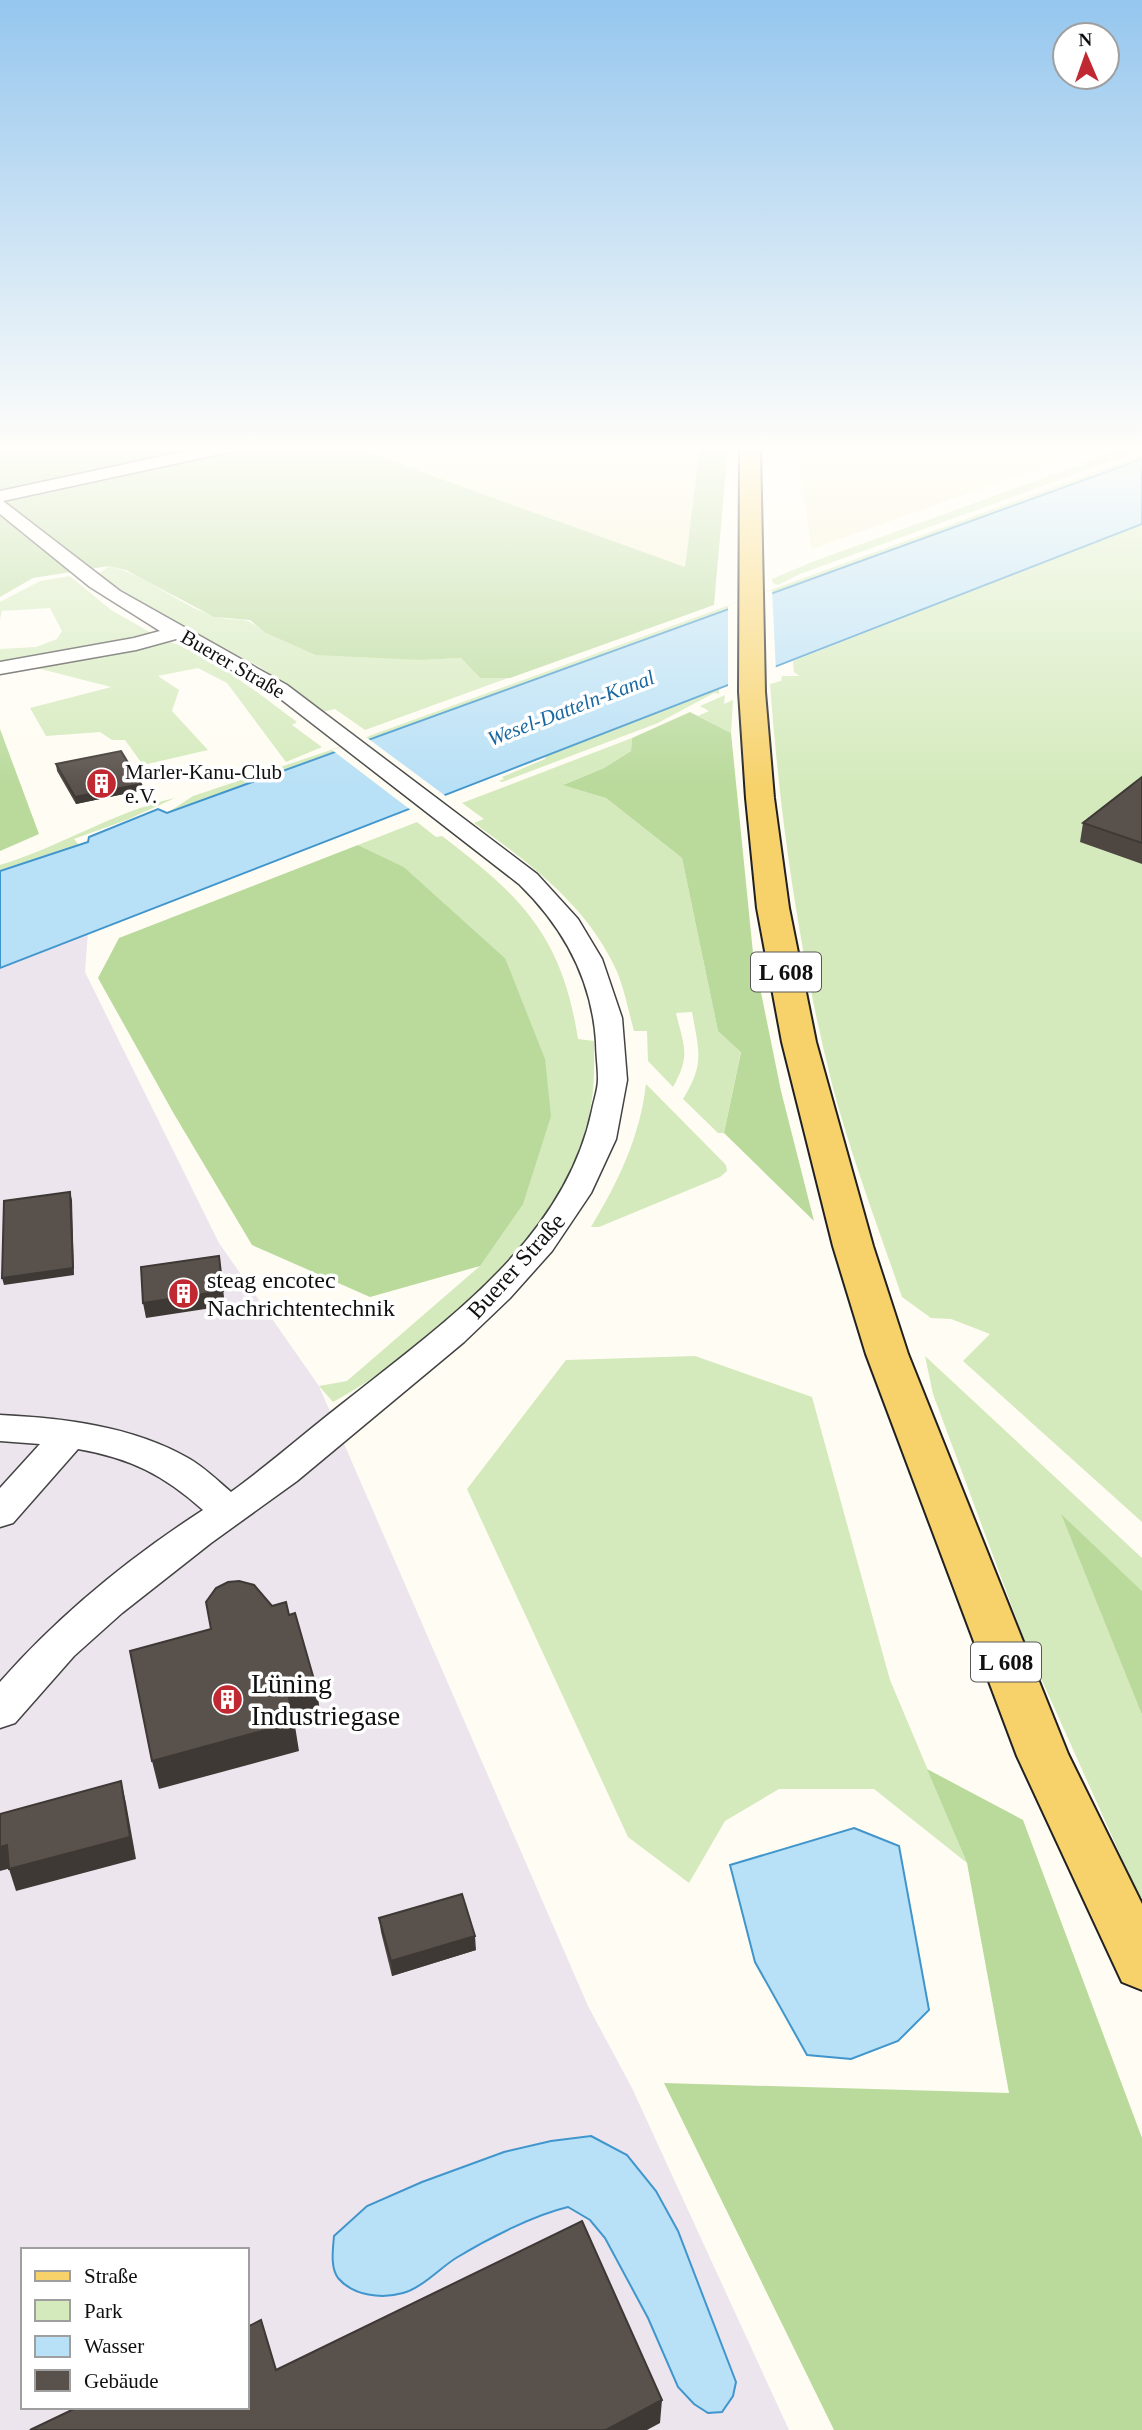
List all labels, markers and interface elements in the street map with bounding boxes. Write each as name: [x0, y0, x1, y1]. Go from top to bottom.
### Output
north arrow: [1051, 21, 1121, 91]
text: N: [1078, 29, 1093, 50]
street label: Buerer Straße: [177, 625, 289, 703]
water label: Wesel-Datteln-Kanal: [484, 665, 658, 751]
place label: Marler-Kanu-Club e.V.: [125, 760, 282, 808]
building icon: Marler-Kanu-Club e.V.: [85, 767, 119, 801]
road number: L 608: [751, 953, 821, 992]
street label: Buerer Straße: [462, 1208, 570, 1324]
place label: steag encotec Nachrichtentechnik: [207, 1267, 395, 1321]
building icon: steag encotec Nachrichtentechnik: [167, 1277, 201, 1311]
road number: L 608: [971, 1642, 1041, 1681]
place label: Lüning Industriegase: [251, 1668, 400, 1731]
building icon: Lüning Industriegase: [211, 1682, 245, 1716]
legend: [21, 2248, 248, 2409]
text: Straße: [84, 2264, 138, 2288]
text: Park: [84, 2299, 123, 2323]
text: Wasser: [84, 2334, 144, 2358]
text: Gebäude: [84, 2369, 159, 2393]

